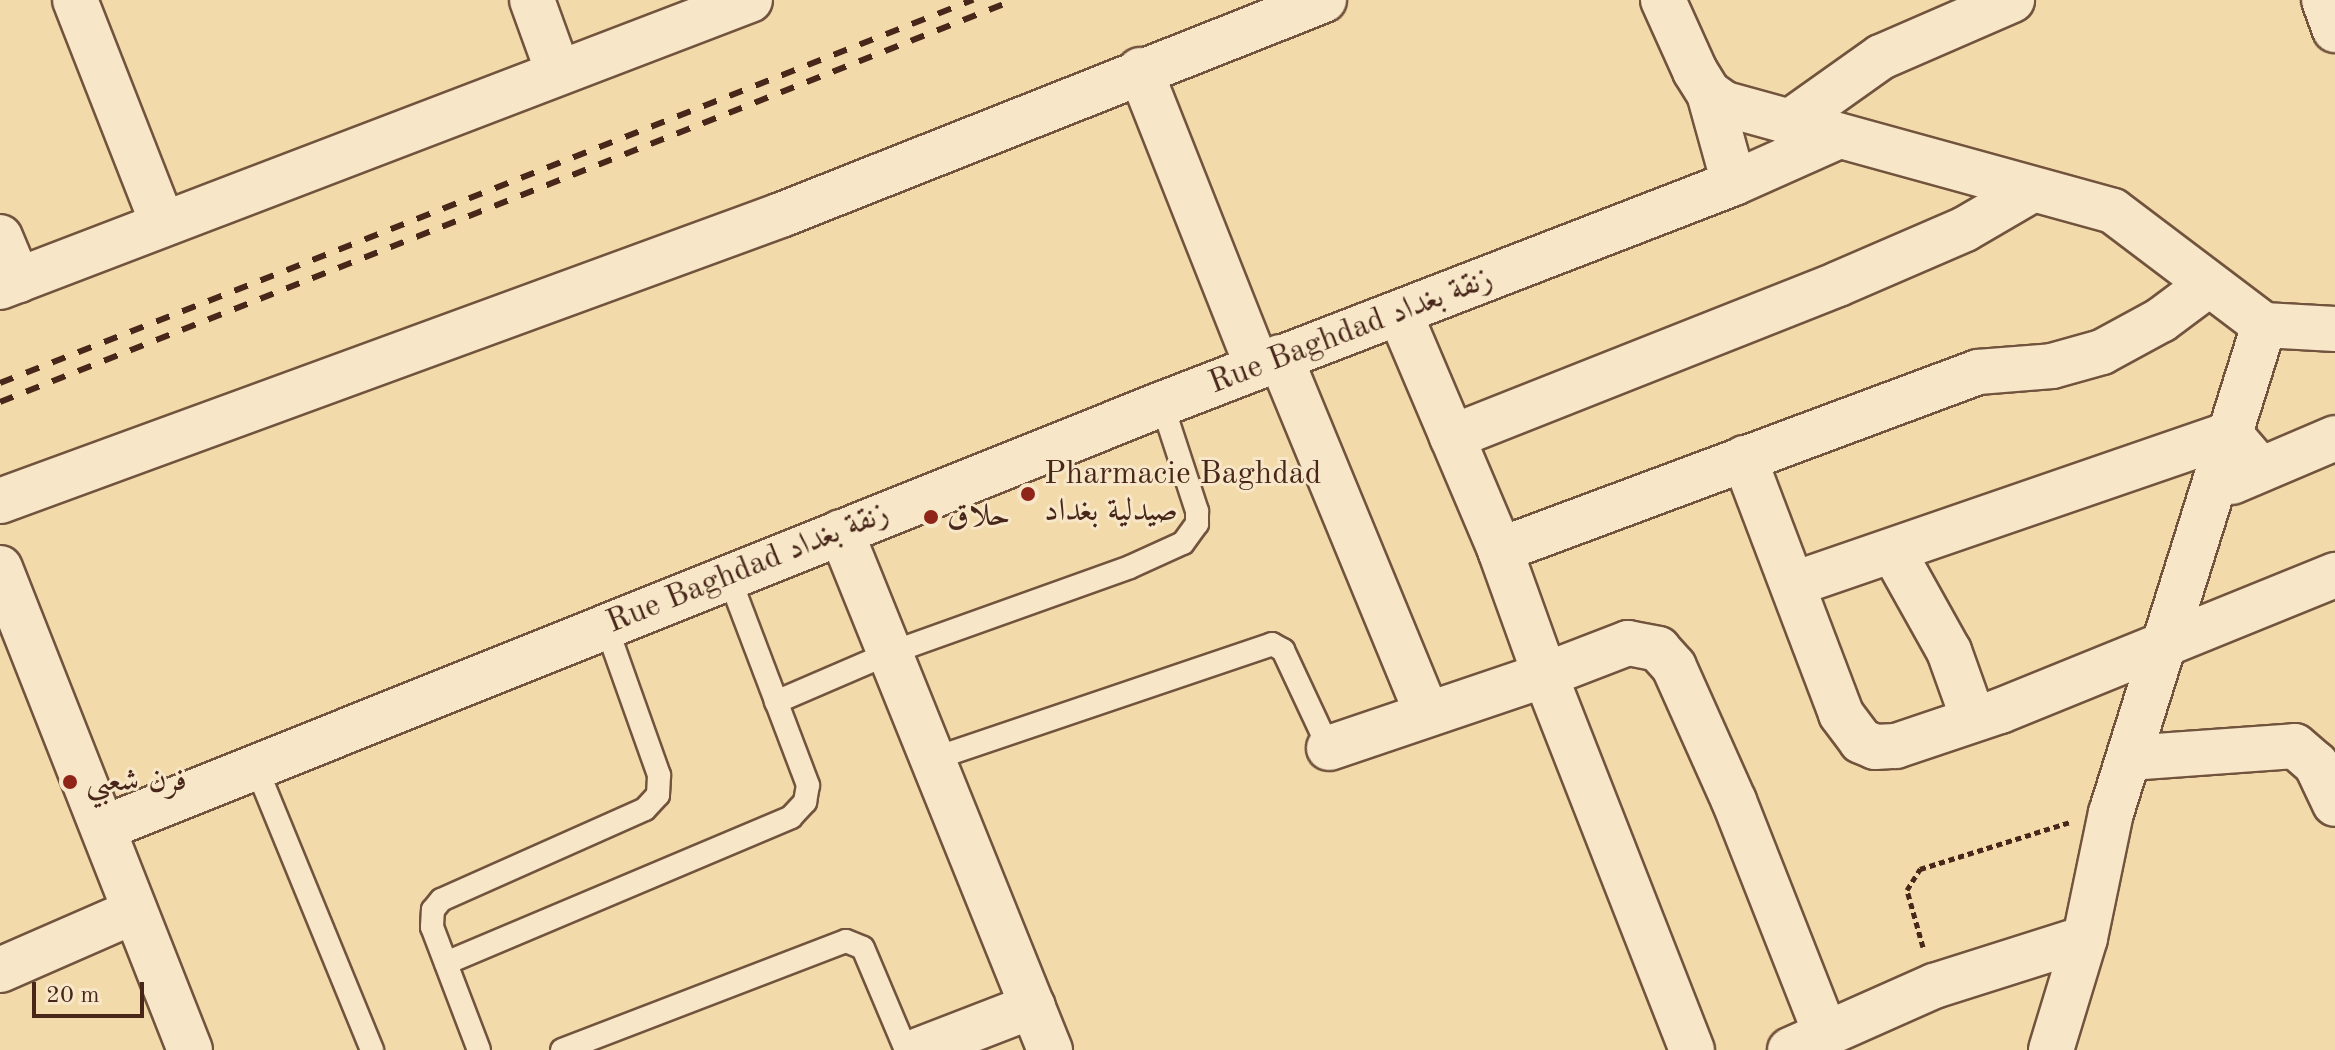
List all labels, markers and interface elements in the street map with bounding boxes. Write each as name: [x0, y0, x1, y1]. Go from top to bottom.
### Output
street label: Rue Baghdad زنقة بغداد: [1204, 260, 1498, 404]
place label: Pharmacie Baghdad صيدلية بغداد: [1044, 457, 1321, 532]
marker: Pharmacie Baghdad صيدلية بغداد: [1019, 485, 1037, 503]
street label: Rue Baghdad زنقة بغداد: [601, 495, 895, 643]
place label: حلاق: [947, 498, 1010, 536]
marker: حلاق: [922, 508, 940, 526]
place label: فرن شعبي: [86, 763, 187, 801]
marker: فرن شعبي: [61, 773, 79, 791]
scale bar: [36, 966, 148, 1016]
text: 20 m: [46, 984, 100, 1008]

